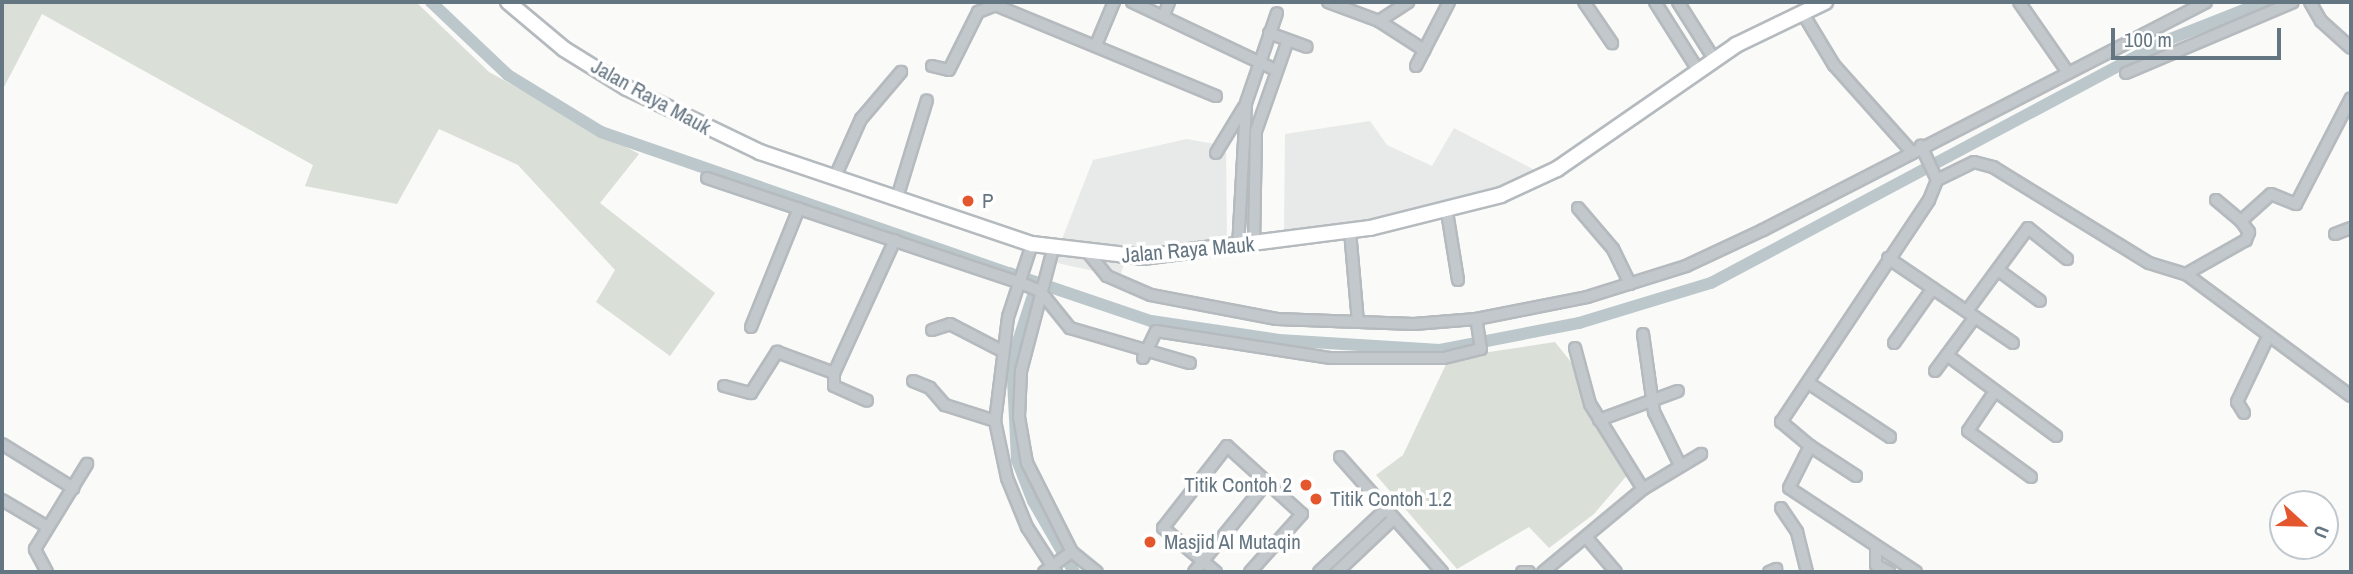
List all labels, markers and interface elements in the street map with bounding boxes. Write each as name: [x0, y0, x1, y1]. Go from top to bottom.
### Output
scale bar: [2115, 14, 2285, 58]
text: 100 m: [2124, 25, 2172, 54]
street label: Jalan Raya Mauk: [587, 54, 715, 140]
place label: P: [982, 188, 993, 214]
marker: P: [960, 193, 976, 209]
street label: Jalan Raya Mauk: [1121, 232, 1255, 268]
place label: Titik Contoh 2: [1184, 472, 1292, 498]
marker: Titik Contoh 2: [1298, 477, 1314, 493]
place label: Titik Contoh 1.2: [1330, 486, 1452, 512]
north arrow: [2269, 490, 2339, 560]
marker: Titik Contoh 1.2: [1308, 491, 1324, 507]
text: U: [2307, 522, 2336, 542]
place label: Masjid Al Mutaqin: [1164, 529, 1302, 555]
marker: Masjid Al Mutaqin: [1142, 534, 1158, 550]

